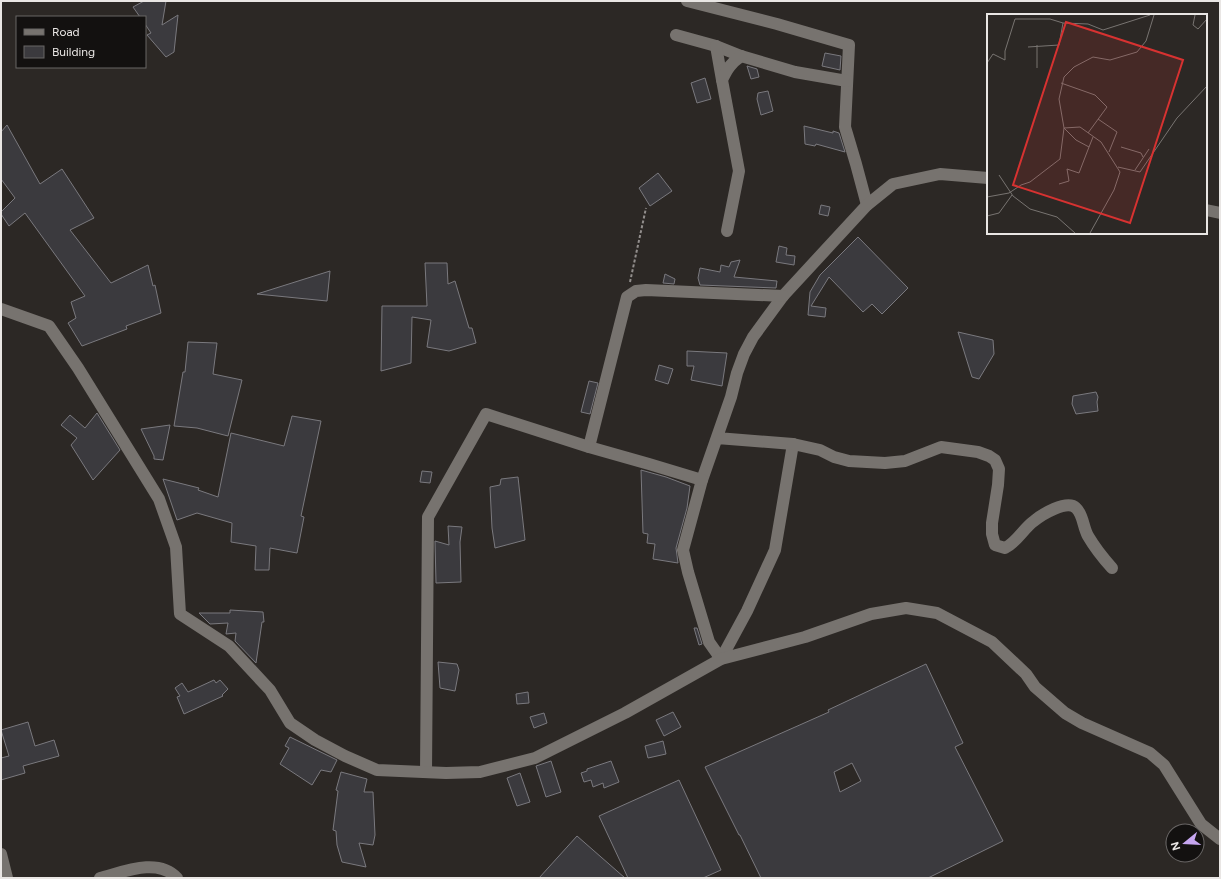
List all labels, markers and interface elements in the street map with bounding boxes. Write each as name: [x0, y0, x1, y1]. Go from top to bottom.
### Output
inset map: [987, 14, 1207, 234]
legend: [16, 16, 146, 68]
text: Road: [52, 25, 80, 39]
text: Building: [52, 45, 95, 59]
north arrow: [1165, 823, 1205, 863]
text: N: [1168, 840, 1183, 852]

